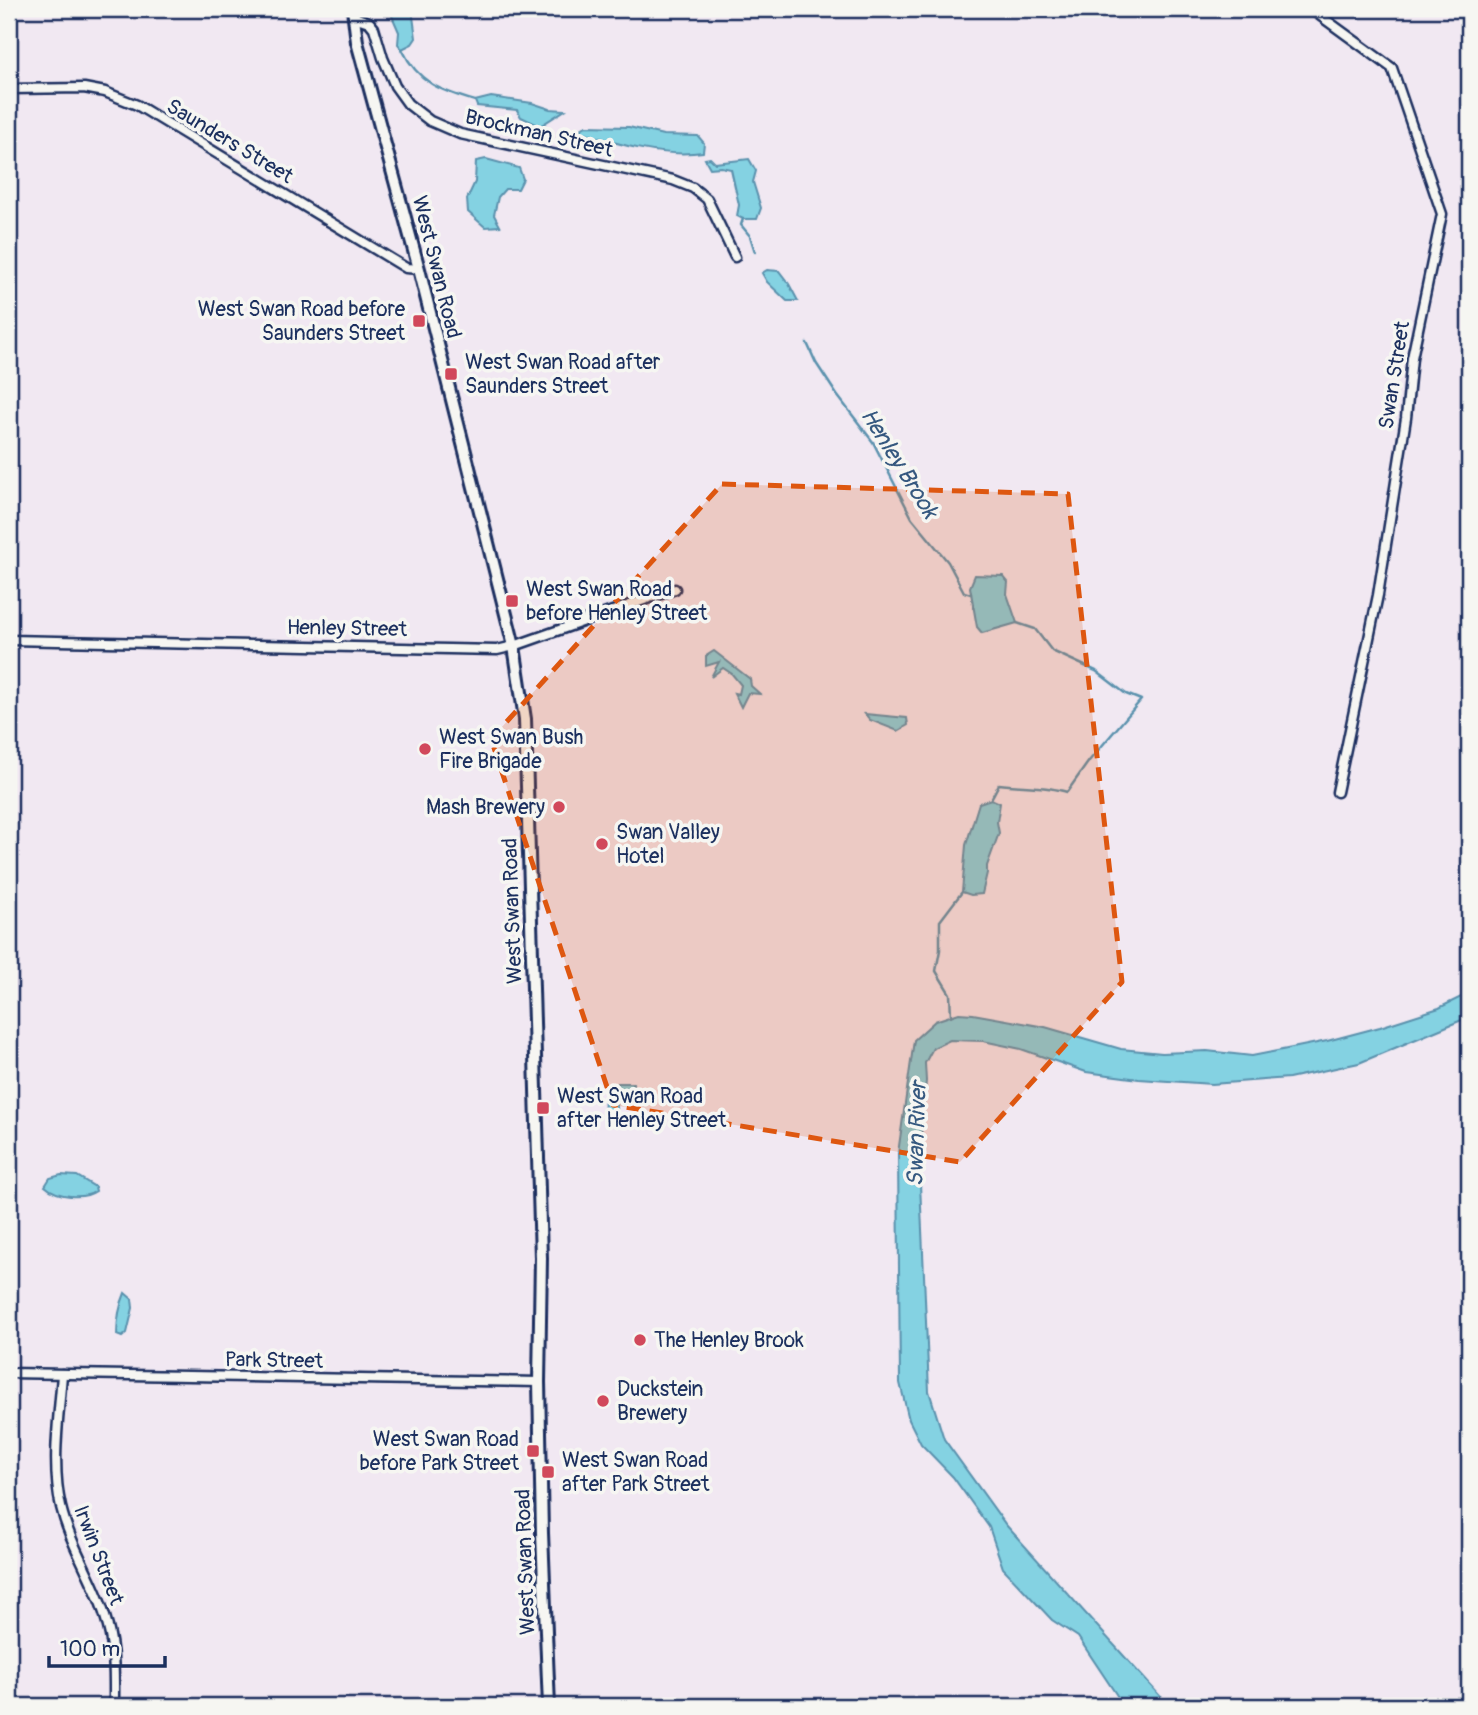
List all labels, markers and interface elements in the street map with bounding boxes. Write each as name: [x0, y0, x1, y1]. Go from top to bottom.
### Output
street label: Saunders Street: [161, 93, 299, 190]
street label: Brockman Street: [462, 103, 616, 164]
street label: West Swan Road: [406, 193, 467, 341]
place label: West Swan Road before Saunders Street: [198, 296, 406, 347]
marker: West Swan Road before Saunders Street: [411, 313, 427, 329]
street label: Swan Street: [1373, 319, 1416, 431]
place label: West Swan Road after Saunders Street: [465, 349, 661, 400]
marker: West Swan Road after Saunders Street: [443, 366, 459, 382]
water label: Henley Brook: [854, 403, 946, 526]
place label: West Swan Road before Henley Street: [526, 576, 708, 627]
marker: West Swan Road before Henley Street: [504, 593, 520, 609]
street label: Henley Street: [287, 614, 408, 643]
place label: West Swan Bush Fire Brigade: [439, 724, 583, 775]
marker: West Swan Bush Fire Brigade: [417, 741, 433, 757]
place label: Mash Brewery: [426, 794, 545, 821]
marker: Mash Brewery: [551, 799, 567, 815]
place label: Swan Valley Hotel: [616, 819, 720, 870]
marker: Swan Valley Hotel: [594, 836, 610, 852]
street label: West Swan Road: [496, 837, 529, 985]
water label: Swan River: [900, 1078, 933, 1187]
place label: West Swan Road after Henley Street: [557, 1083, 727, 1134]
marker: West Swan Road after Henley Street: [535, 1100, 551, 1116]
place label: The Henley Brook: [654, 1327, 804, 1354]
marker: The Henley Brook: [632, 1332, 648, 1348]
street label: Park Street: [225, 1346, 324, 1375]
place label: Duckstein Brewery: [617, 1376, 703, 1427]
marker: Duckstein Brewery: [595, 1393, 611, 1409]
place label: West Swan Road before Park Street: [360, 1426, 520, 1477]
marker: West Swan Road before Park Street: [525, 1443, 541, 1459]
place label: West Swan Road after Park Street: [562, 1447, 710, 1498]
marker: West Swan Road after Park Street: [540, 1464, 556, 1480]
street label: West Swan Road: [509, 1488, 542, 1636]
street label: Irwin Street: [67, 1502, 130, 1609]
scale bar: [49, 1624, 164, 1668]
text: 100 m: [60, 1636, 120, 1663]

